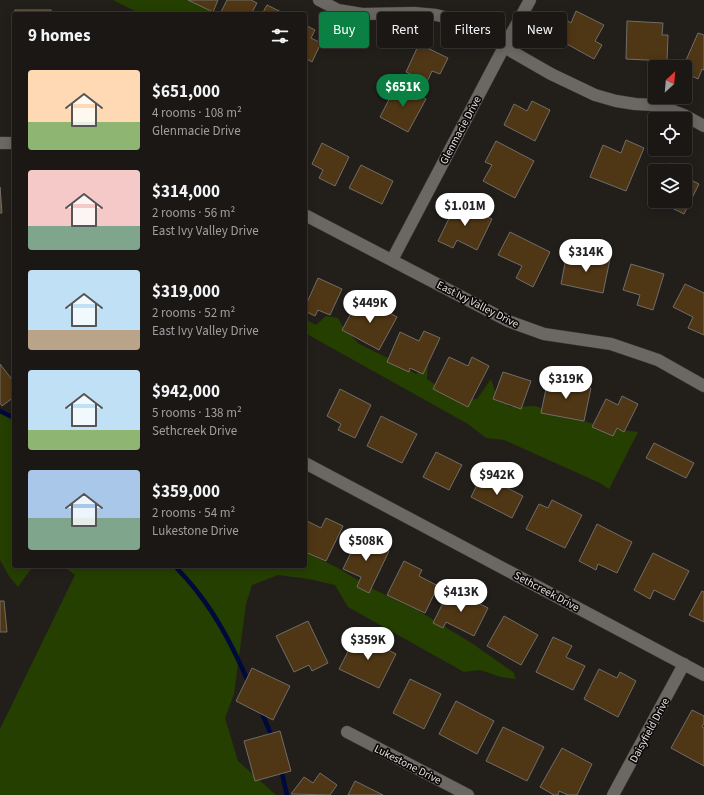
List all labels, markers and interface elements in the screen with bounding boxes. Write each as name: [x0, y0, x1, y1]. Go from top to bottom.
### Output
chip: Buy: [319, 12, 369, 48]
chip: Rent: [377, 12, 433, 48]
chip: Filters: [441, 12, 505, 48]
chip: New: [513, 12, 567, 48]
text: 9 homes: [28, 24, 90, 48]
icon: filters: [269, 25, 291, 47]
north arrow: [648, 60, 692, 104]
map controls: [648, 60, 692, 208]
pin: $651K: [375, 74, 431, 108]
text: $651K: [385, 78, 421, 96]
text: $651,000: [152, 80, 220, 104]
icon: home: [60, 86, 108, 134]
street label: Glenmacie Drive: [436, 93, 485, 167]
text: 4 rooms · 108 m²: [152, 104, 242, 122]
button: locate: [648, 112, 692, 156]
text: Glenmacie Drive: [152, 122, 241, 140]
button: layers: [648, 164, 692, 208]
text: $314,000: [152, 180, 220, 204]
icon: home: [60, 186, 108, 234]
pin: $1.01M: [432, 193, 498, 227]
text: $1.01M: [444, 197, 486, 215]
text: 2 rooms · 56 m²: [152, 204, 235, 222]
text: East Ivy Valley Drive: [152, 222, 259, 240]
pin: $314K: [558, 239, 614, 273]
text: $314K: [568, 243, 604, 261]
street label: East Ivy Valley Drive: [434, 277, 522, 332]
text: $319,000: [152, 280, 220, 304]
icon: home: [60, 286, 108, 334]
pin: $449K: [342, 290, 398, 324]
text: $449K: [352, 294, 388, 312]
text: 2 rooms · 52 m²: [152, 304, 235, 322]
text: East Ivy Valley Drive: [152, 322, 259, 340]
pin: $319K: [538, 366, 594, 400]
text: $319K: [548, 370, 584, 388]
text: $942,000: [152, 380, 220, 404]
icon: home: [60, 386, 108, 434]
text: 5 rooms · 138 m²: [152, 404, 242, 422]
text: Sethcreek Drive: [152, 422, 237, 440]
pin: $942K: [469, 462, 525, 496]
text: $942K: [479, 466, 515, 484]
text: $359,000: [152, 480, 220, 504]
icon: home: [60, 486, 108, 534]
text: 2 rooms · 54 m²: [152, 504, 235, 522]
text: Lukestone Drive: [152, 522, 239, 540]
pin: $508K: [338, 528, 394, 562]
text: $508K: [348, 532, 384, 550]
street label: Sethcreek Drive: [511, 568, 583, 615]
pin: $413K: [433, 579, 489, 613]
text: $413K: [443, 583, 479, 601]
pin: $359K: [340, 627, 396, 661]
text: $359K: [350, 631, 386, 649]
street label: Daisyfield Drive: [626, 695, 673, 765]
street label: Lukestone Drive: [372, 741, 444, 788]

